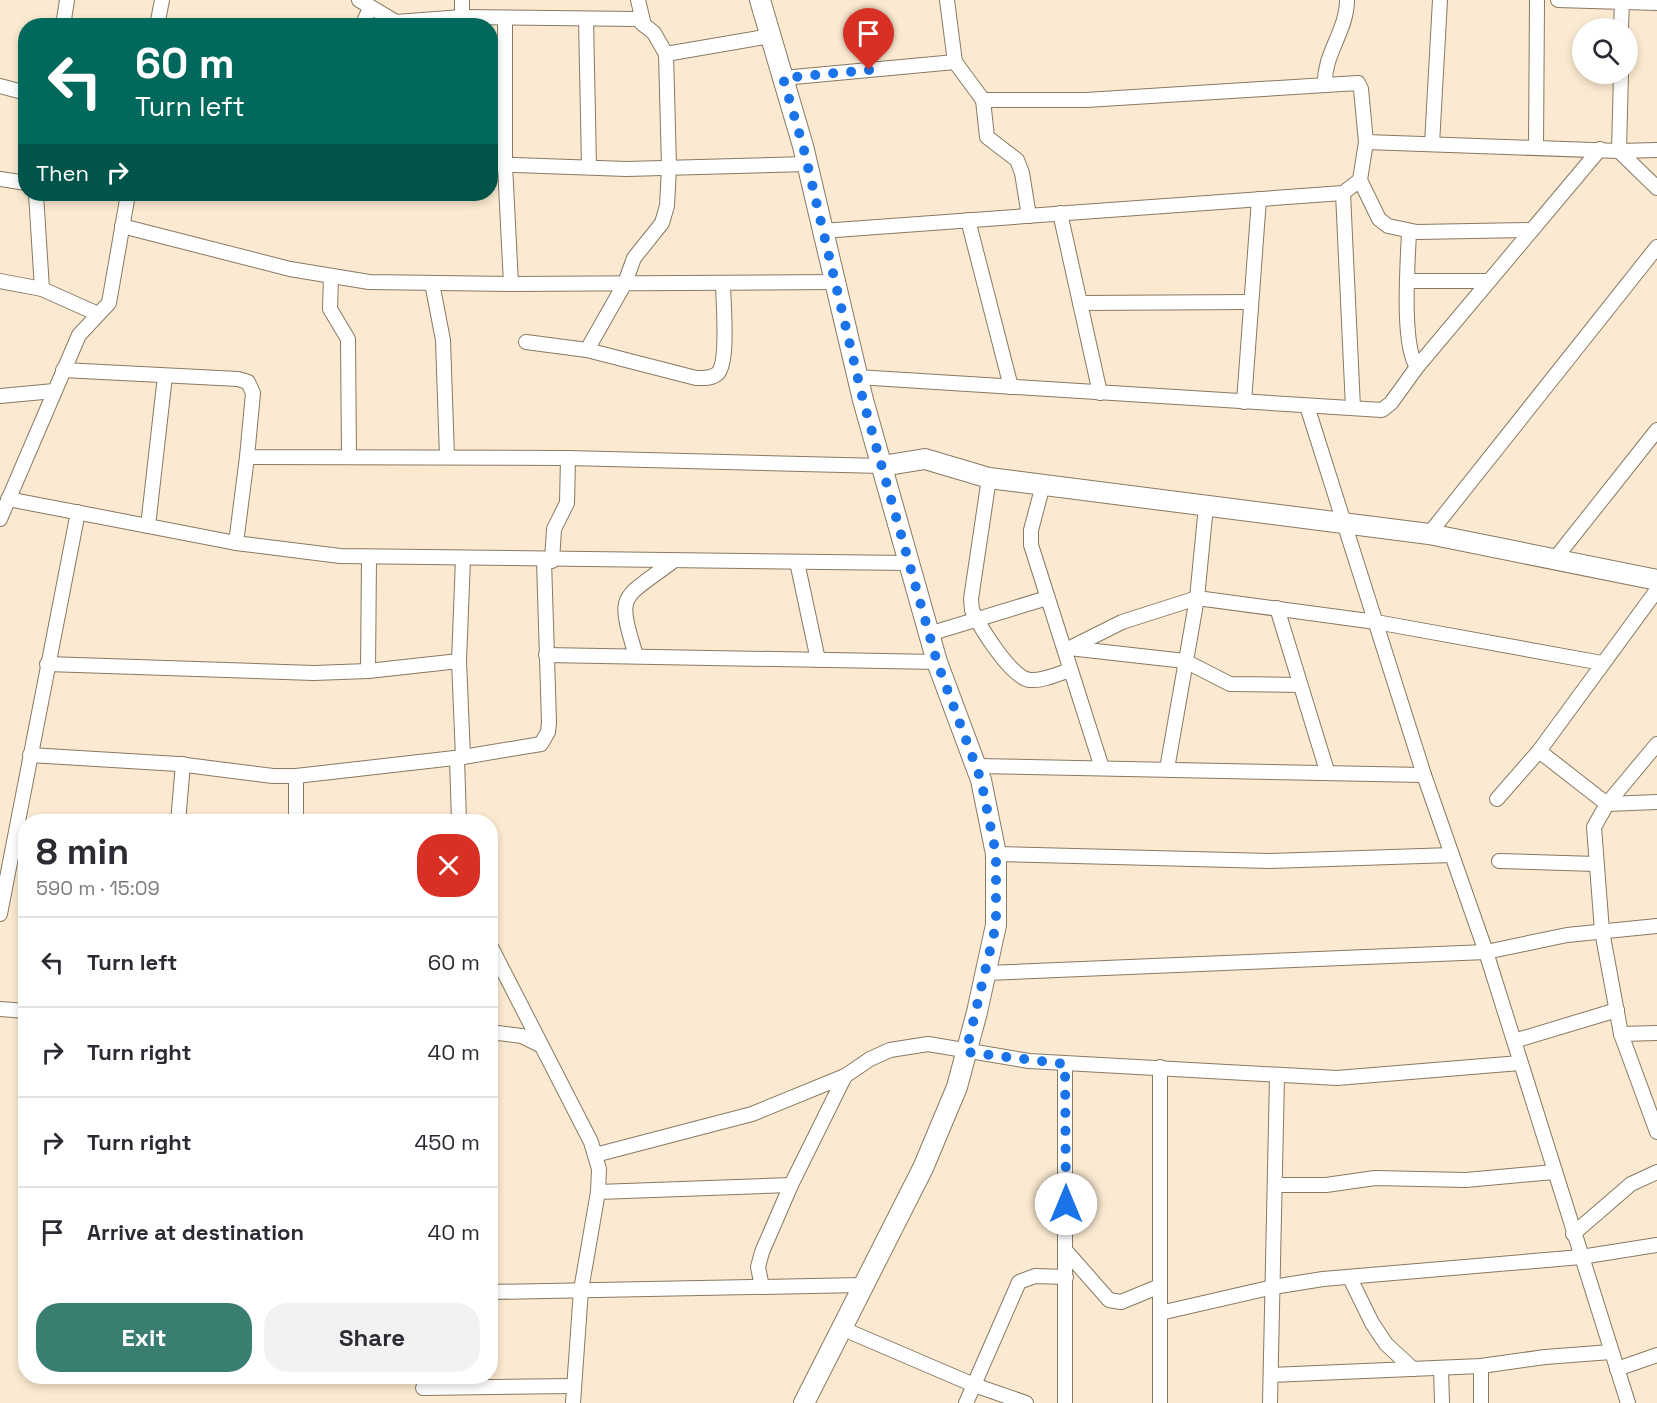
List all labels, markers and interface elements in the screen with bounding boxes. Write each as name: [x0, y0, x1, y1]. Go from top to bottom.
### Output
pin: [843, 8, 894, 70]
icon: arrive: [852, 17, 885, 50]
map controls: [1572, 18, 1638, 84]
button: search: [1572, 18, 1638, 84]
text: 60 m: [135, 37, 235, 90]
icon: left: [36, 42, 114, 120]
text: Turn left: [135, 89, 245, 124]
icon: right: [101, 156, 134, 189]
text: Then: [36, 159, 89, 187]
text: 8 min: [36, 829, 129, 875]
button: close: [417, 834, 480, 897]
text: 590 m · 15:09: [36, 875, 160, 901]
icon: left: [36, 946, 69, 979]
text: Turn left: [87, 948, 177, 976]
text: 60 m: [428, 948, 480, 976]
icon: right: [36, 1036, 69, 1069]
text: Turn right: [87, 1038, 192, 1066]
text: 40 m: [428, 1038, 480, 1066]
icon: right: [36, 1126, 69, 1159]
text: Turn right: [87, 1128, 192, 1156]
text: 450 m: [414, 1128, 480, 1156]
position arrow: [1034, 1172, 1098, 1236]
icon: arrive: [36, 1216, 69, 1249]
text: Arrive at destination: [87, 1218, 304, 1246]
text: 40 m: [428, 1218, 480, 1246]
button: Exit: [36, 1303, 252, 1372]
button: Share: [264, 1303, 480, 1372]

